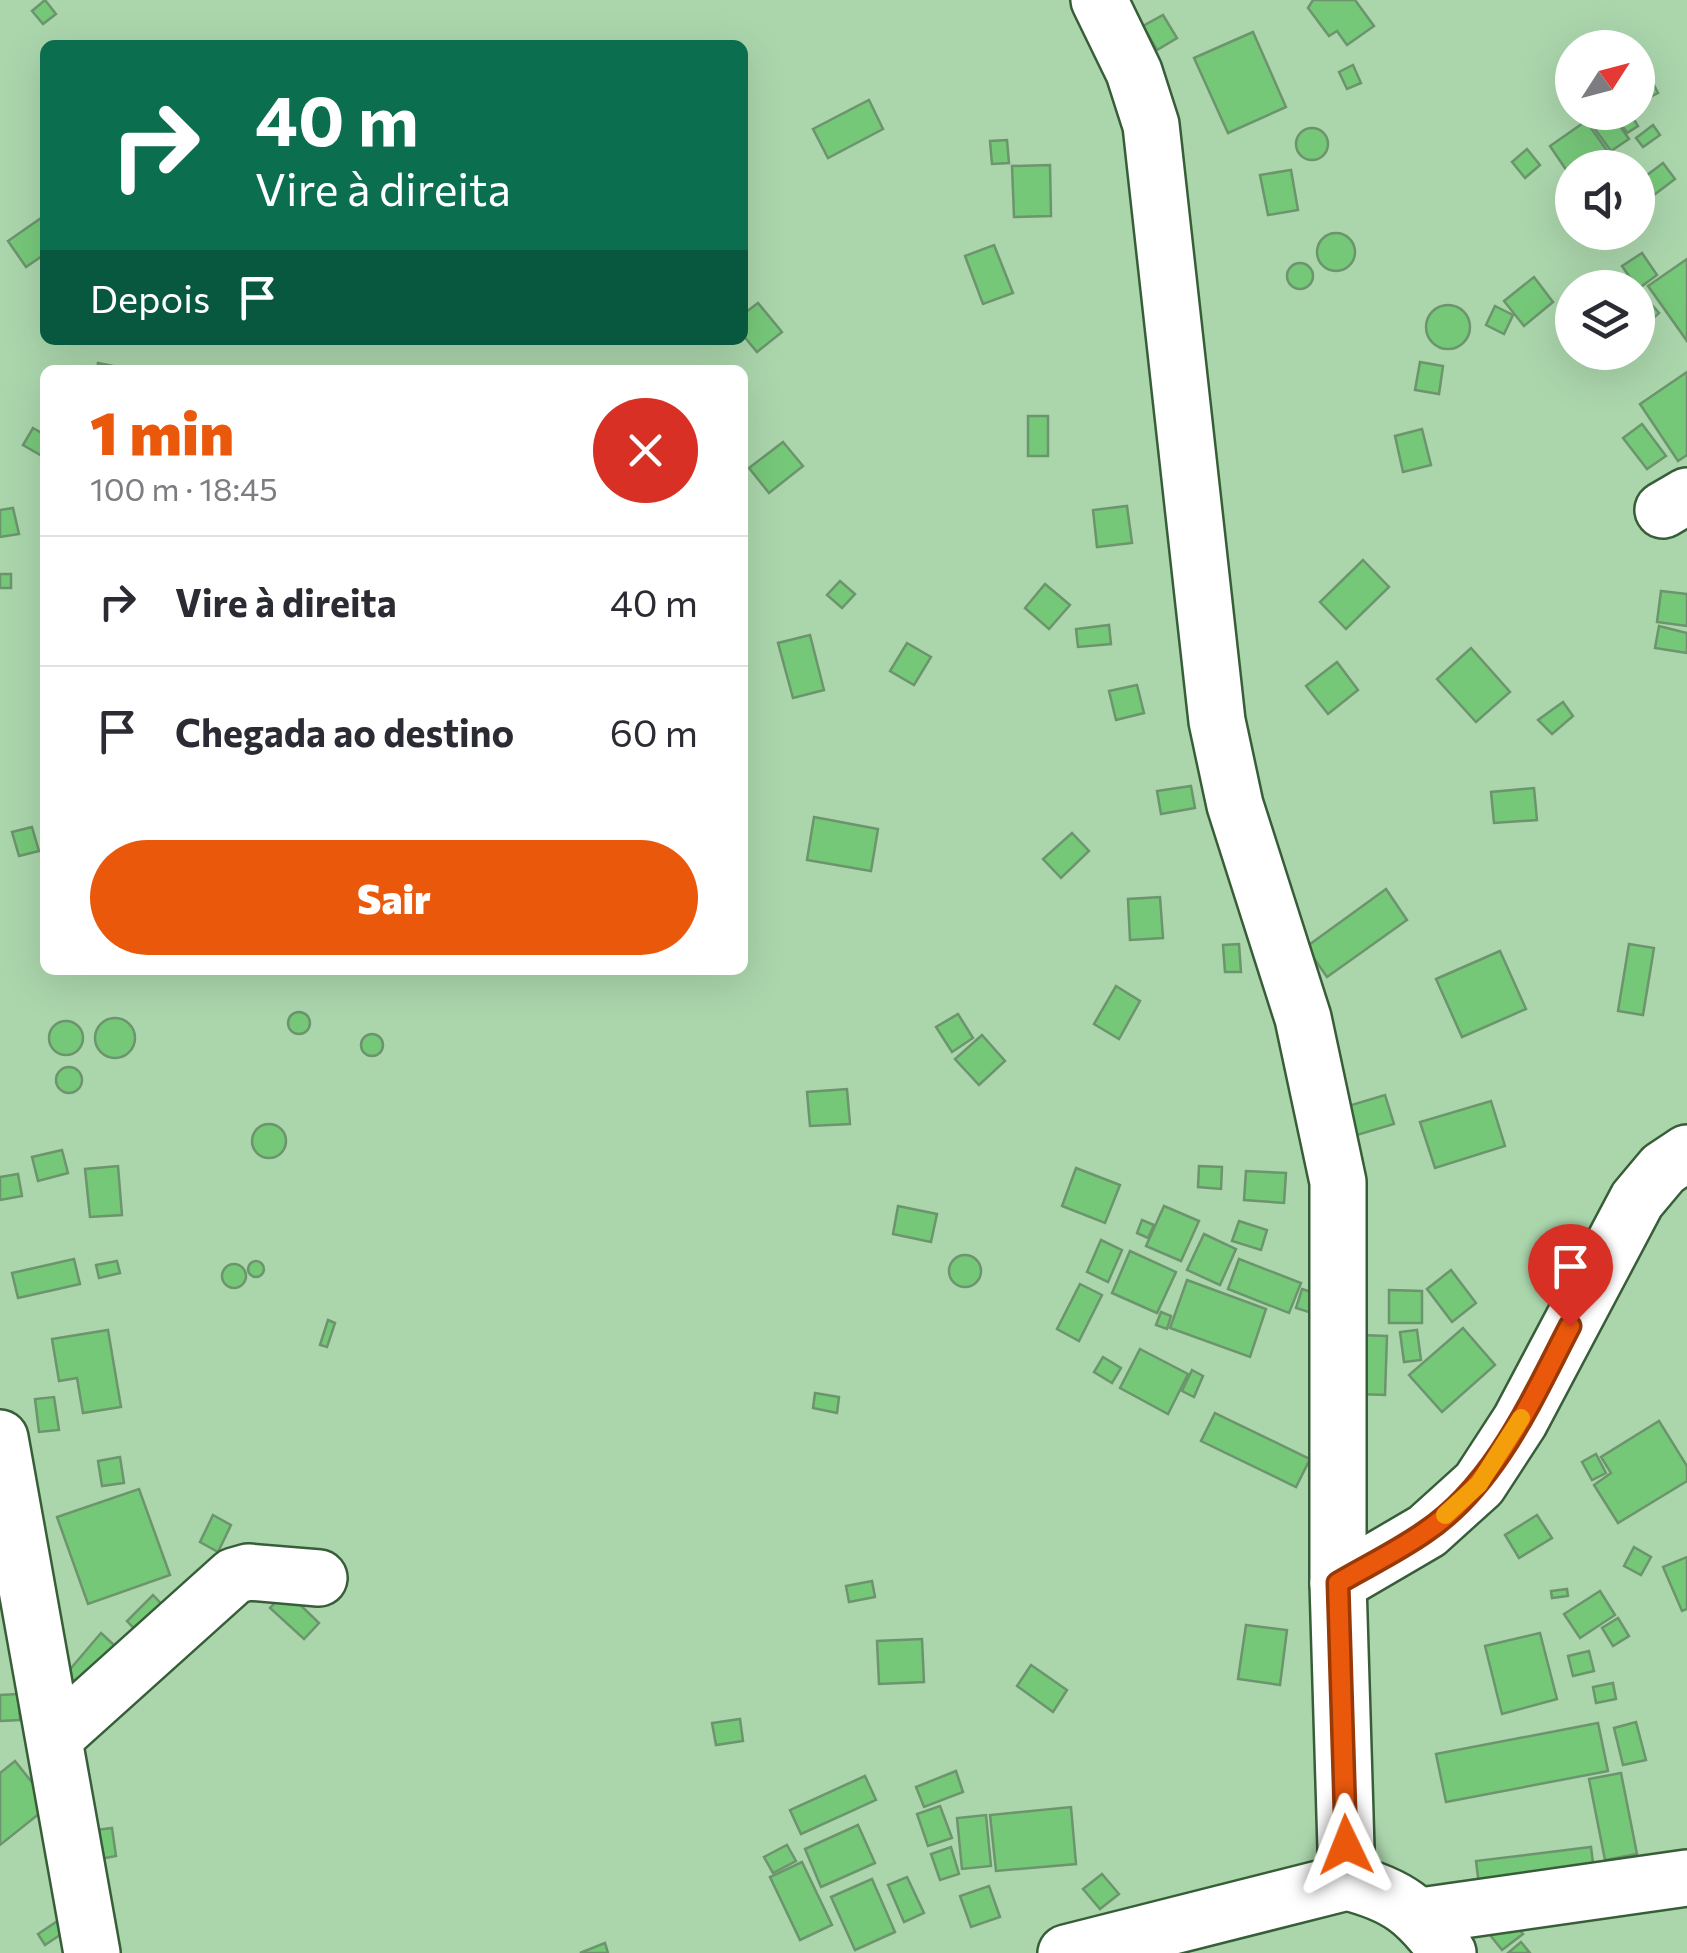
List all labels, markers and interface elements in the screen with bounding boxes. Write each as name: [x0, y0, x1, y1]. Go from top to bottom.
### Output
north arrow: [1555, 30, 1655, 130]
map controls: [1555, 30, 1655, 370]
text: 40 m: [255, 75, 419, 160]
icon: right: [90, 80, 220, 210]
button: sound: [1555, 150, 1655, 250]
text: Vire à direita: [255, 160, 511, 215]
icon: arrive: [230, 270, 285, 325]
button: layers: [1555, 270, 1655, 370]
text: Depois: [90, 274, 210, 321]
text: 1 min: [90, 394, 234, 467]
button: close: [593, 398, 698, 503]
text: 100 m · 18:45: [90, 468, 278, 508]
icon: right: [90, 574, 145, 629]
text: Vire à direita: [175, 578, 397, 625]
text: 40 m: [610, 578, 698, 625]
icon: arrive: [90, 704, 145, 759]
text: Chegada ao destino: [175, 708, 514, 755]
text: 60 m: [610, 708, 698, 755]
button: Sair: [90, 840, 698, 955]
pin: [1528, 1224, 1613, 1327]
icon: arrive: [1543, 1239, 1598, 1294]
position arrow: [1294, 1793, 1398, 1897]

